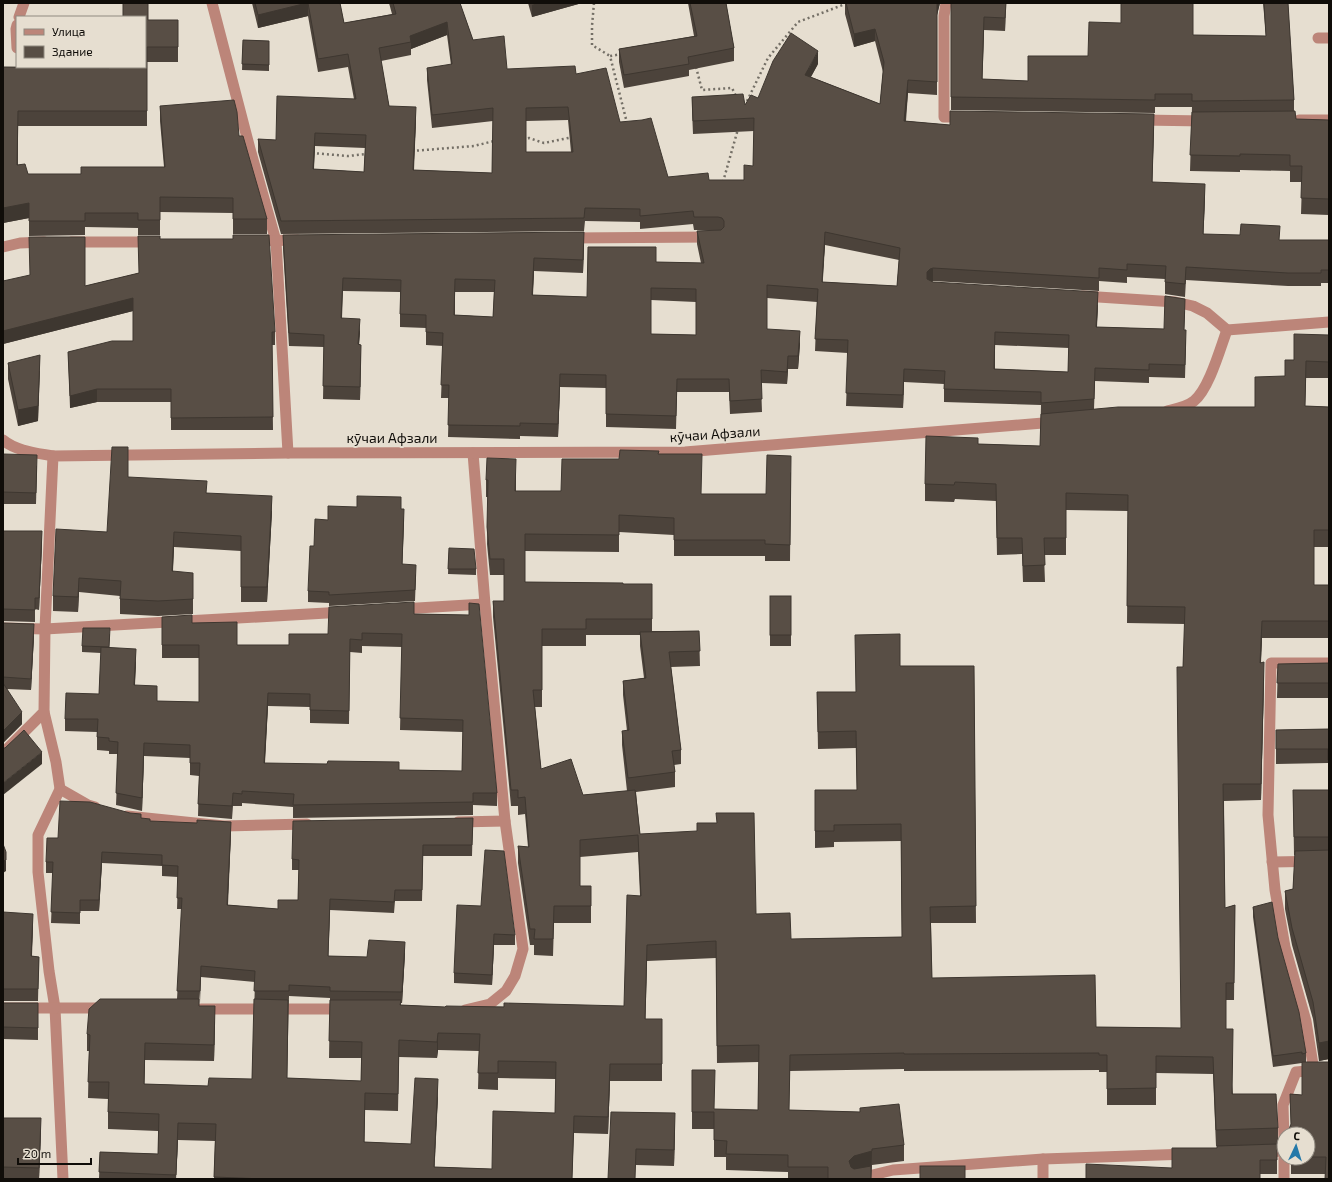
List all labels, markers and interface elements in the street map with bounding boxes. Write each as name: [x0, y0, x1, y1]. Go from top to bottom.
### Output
legend: [16, 16, 146, 68]
text: Улица: [52, 24, 85, 38]
text: Здание: [52, 44, 93, 58]
street label: кӯчаи Афзали: [669, 422, 761, 445]
street label: кӯчаи Афзали: [347, 429, 438, 446]
north arrow: [1276, 1126, 1316, 1166]
text: С: [1293, 1129, 1301, 1142]
scale bar: [18, 1140, 91, 1166]
text: 20 m: [24, 1146, 51, 1160]

